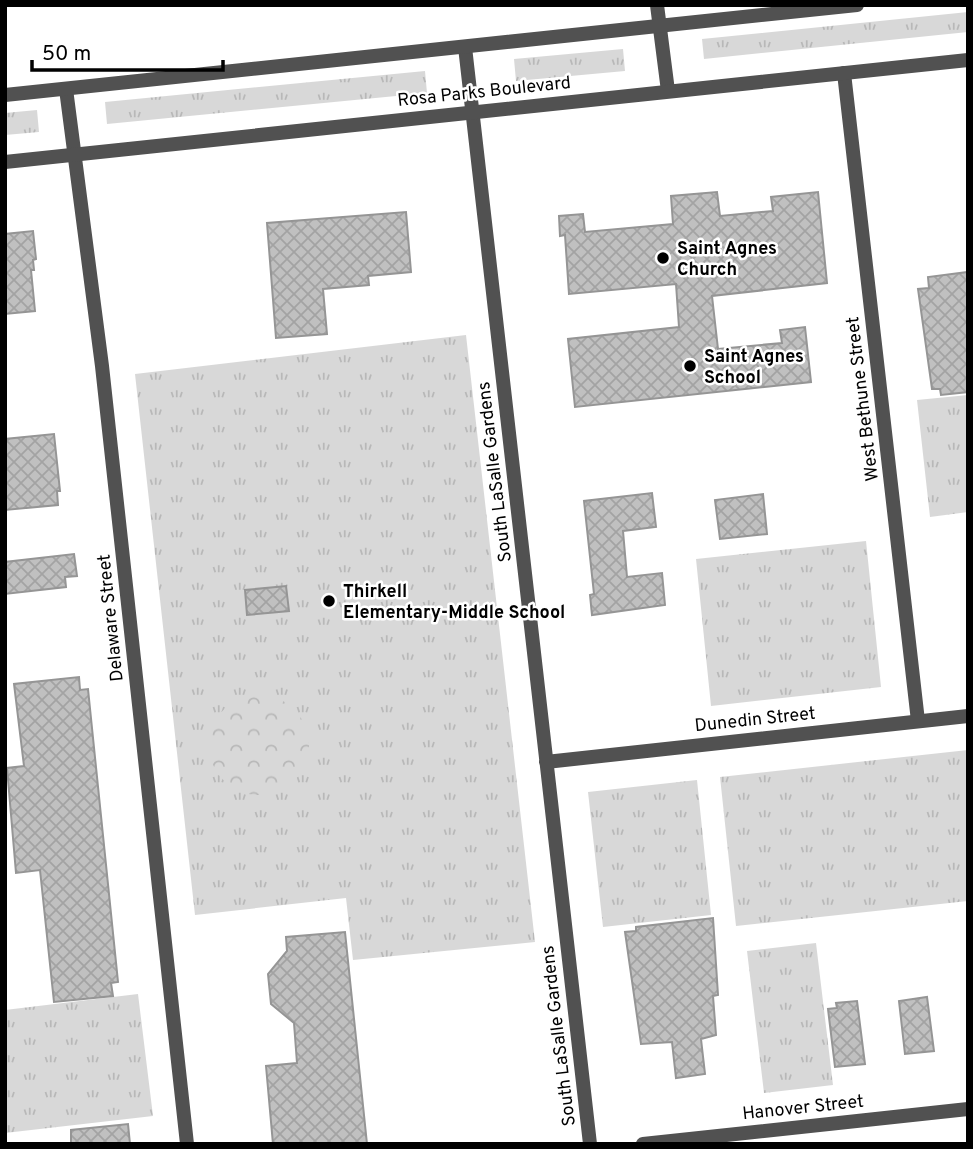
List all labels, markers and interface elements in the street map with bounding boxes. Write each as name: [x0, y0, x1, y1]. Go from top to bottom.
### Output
scale bar: [32, 28, 222, 72]
text: 50 m: [42, 41, 91, 68]
street label: Rosa Parks Boulevard: [396, 72, 572, 113]
place label: Saint Agnes Church: [677, 238, 777, 282]
marker: Saint Agnes Church: [655, 250, 671, 266]
street label: West Bethune Street: [842, 315, 885, 482]
place label: Saint Agnes School: [704, 346, 804, 390]
marker: Saint Agnes School: [682, 358, 698, 374]
street label: South LaSalle Gardens: [473, 380, 518, 563]
street label: Delaware Street: [93, 553, 130, 683]
place label: Thirkell Elementary-Middle School: [343, 581, 565, 625]
marker: Thirkell Elementary-Middle School: [321, 593, 337, 609]
street label: Dunedin Street: [694, 703, 817, 738]
street label: South LaSalle Gardens: [537, 944, 582, 1127]
street label: Hanover Street: [741, 1091, 865, 1126]

